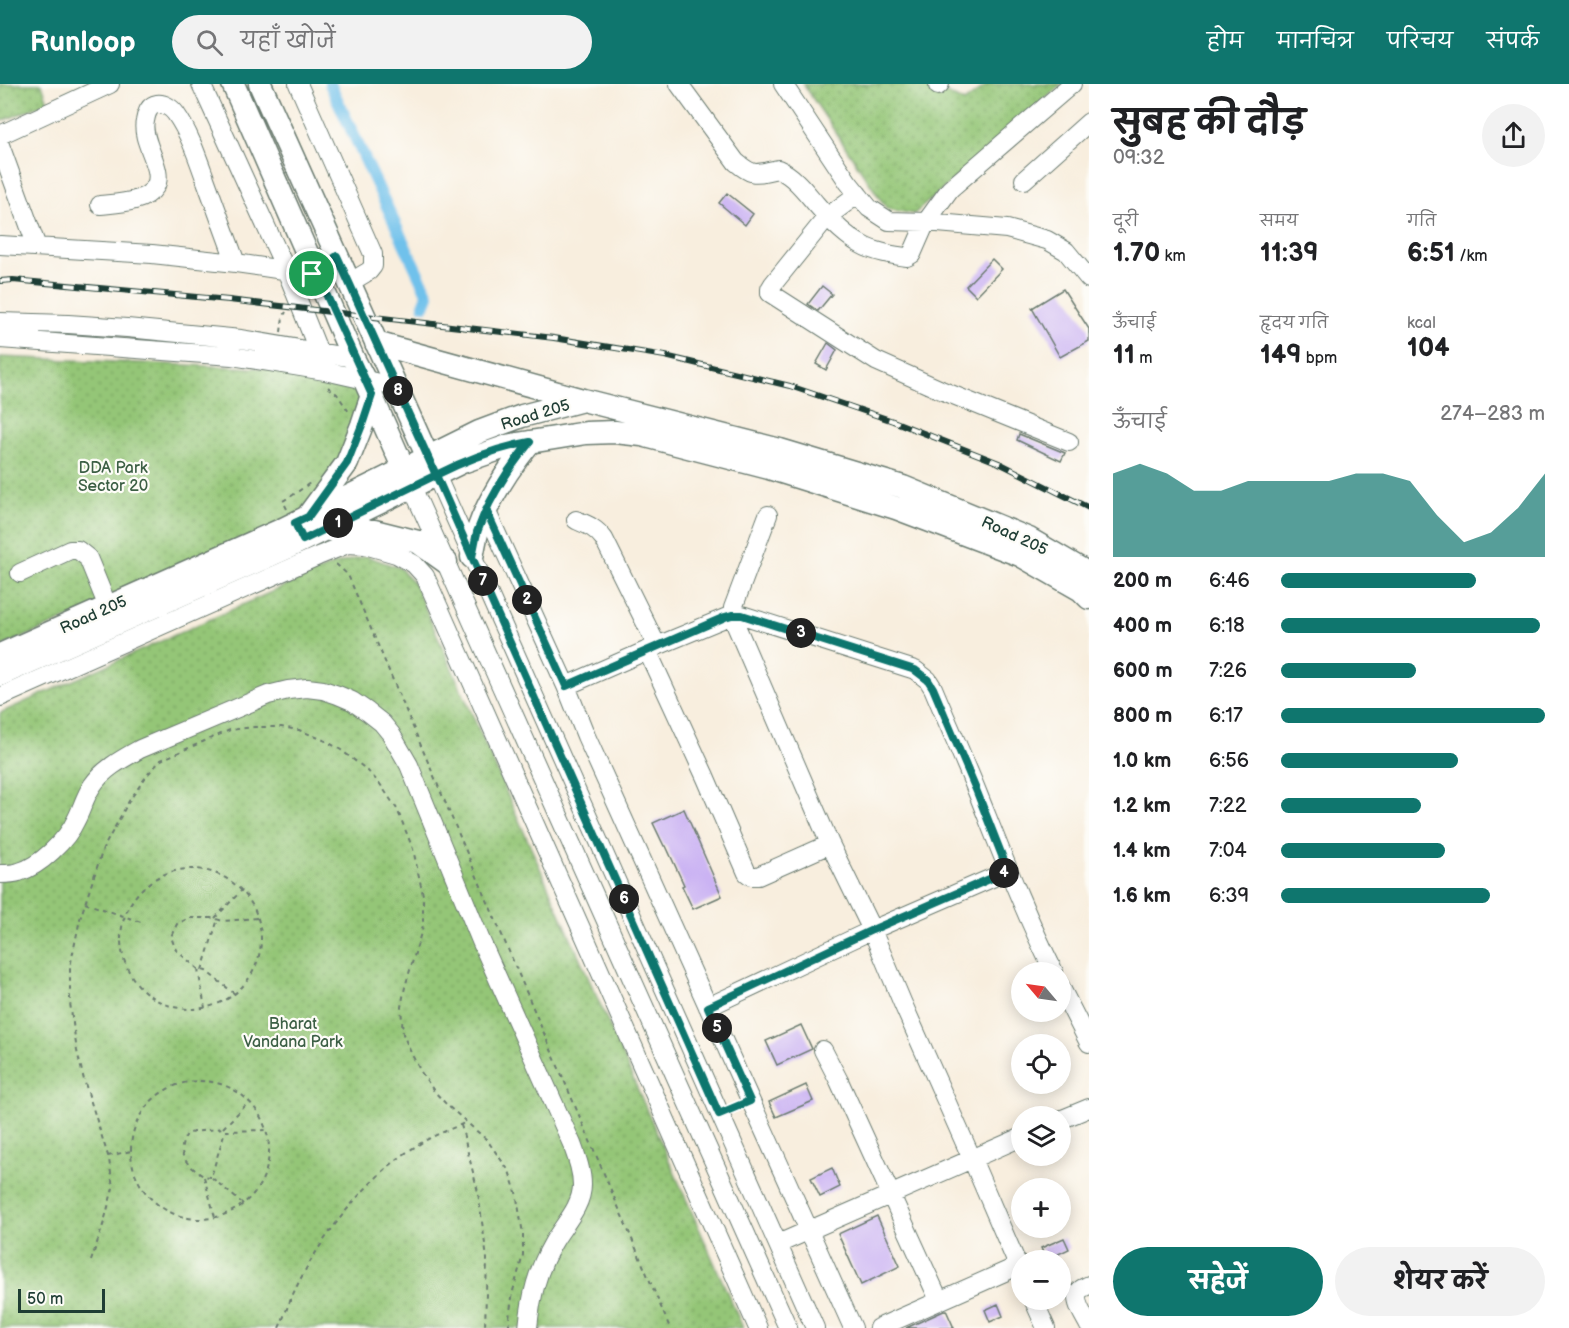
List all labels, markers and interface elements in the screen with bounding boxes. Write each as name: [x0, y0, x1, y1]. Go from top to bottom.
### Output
search box: [172, 15, 592, 69]
text: Runloop: [30, 26, 136, 59]
icon: search: [193, 26, 226, 59]
text: यहाँ खोजें: [241, 28, 335, 55]
text: होम: [1207, 29, 1244, 54]
text: मानचित्र: [1277, 29, 1354, 54]
text: परिचय: [1387, 29, 1453, 54]
text: संपर्क: [1486, 29, 1539, 54]
text: सुबह की दौड़: [1113, 103, 1306, 143]
button: share: [1482, 104, 1545, 167]
text: 09:32: [1113, 146, 1164, 170]
text: दूरी: [1113, 212, 1138, 231]
text: समय: [1260, 212, 1298, 231]
text: गति: [1407, 212, 1436, 231]
text: 1.70: [1113, 238, 1160, 269]
text: 11:39: [1260, 238, 1319, 269]
text: 6:51: [1407, 238, 1455, 269]
text: km: [1160, 247, 1186, 266]
text: /km: [1455, 247, 1488, 266]
pin: [286, 248, 337, 299]
icon: arrive: [295, 257, 328, 290]
text: ऊँचाई: [1113, 314, 1156, 333]
text: हृदय गति: [1260, 314, 1328, 333]
text: kcal: [1407, 314, 1436, 333]
text: 104: [1407, 333, 1449, 364]
text: 11: [1113, 340, 1135, 371]
text: 149: [1260, 340, 1302, 371]
text: m: [1135, 349, 1152, 368]
text: bpm: [1302, 349, 1337, 368]
pin: 8: [383, 376, 413, 406]
text: 8: [393, 381, 403, 400]
street label: Road 205: [499, 396, 572, 435]
text: 274–283 m: [1440, 402, 1545, 426]
text: ऊँचाई: [1113, 410, 1167, 434]
park label: DDA Park Sector 20: [78, 459, 148, 496]
pin: 1: [323, 508, 353, 538]
text: 1: [335, 513, 341, 532]
street label: Road 205: [978, 513, 1051, 560]
pin: 7: [468, 566, 498, 596]
text: 200 m: [1113, 569, 1172, 593]
text: 6:46: [1209, 569, 1250, 593]
text: 7: [479, 571, 487, 590]
pin: 2: [512, 585, 542, 615]
text: 2: [522, 590, 532, 609]
street label: Road 205: [57, 592, 130, 638]
text: 400 m: [1113, 614, 1172, 638]
text: 6:18: [1209, 614, 1245, 638]
pin: 3: [786, 618, 816, 648]
text: 3: [796, 623, 806, 642]
text: 600 m: [1113, 659, 1173, 683]
text: 7:26: [1209, 659, 1247, 683]
text: 800 m: [1113, 704, 1172, 728]
text: 6:17: [1209, 704, 1243, 728]
text: 1.0 km: [1113, 749, 1171, 773]
text: 6:56: [1209, 749, 1249, 773]
text: 1.2 km: [1113, 794, 1171, 818]
text: 7:22: [1209, 794, 1246, 818]
text: 1.4 km: [1113, 839, 1171, 863]
text: 7:04: [1209, 839, 1247, 863]
pin: 4: [989, 858, 1019, 888]
text: 4: [999, 863, 1009, 882]
pin: 6: [609, 884, 639, 914]
text: 1.6 km: [1113, 884, 1171, 908]
text: 6:39: [1209, 884, 1249, 908]
text: 6: [619, 889, 629, 908]
north arrow: [1011, 962, 1071, 1022]
map controls: [1011, 962, 1071, 1310]
pin: 5: [702, 1013, 732, 1043]
park label: Bharat Vandana Park: [243, 1015, 343, 1052]
text: 5: [712, 1018, 722, 1037]
button: locate: [1011, 1034, 1071, 1094]
button: layers: [1011, 1106, 1071, 1166]
button: +: [1011, 1178, 1071, 1238]
button: सहेजें: [1113, 1247, 1323, 1316]
button: शेयर करें: [1335, 1247, 1545, 1316]
button: −: [1011, 1250, 1071, 1310]
scale bar: [18, 1286, 105, 1314]
text: 50 m: [27, 1290, 63, 1309]

